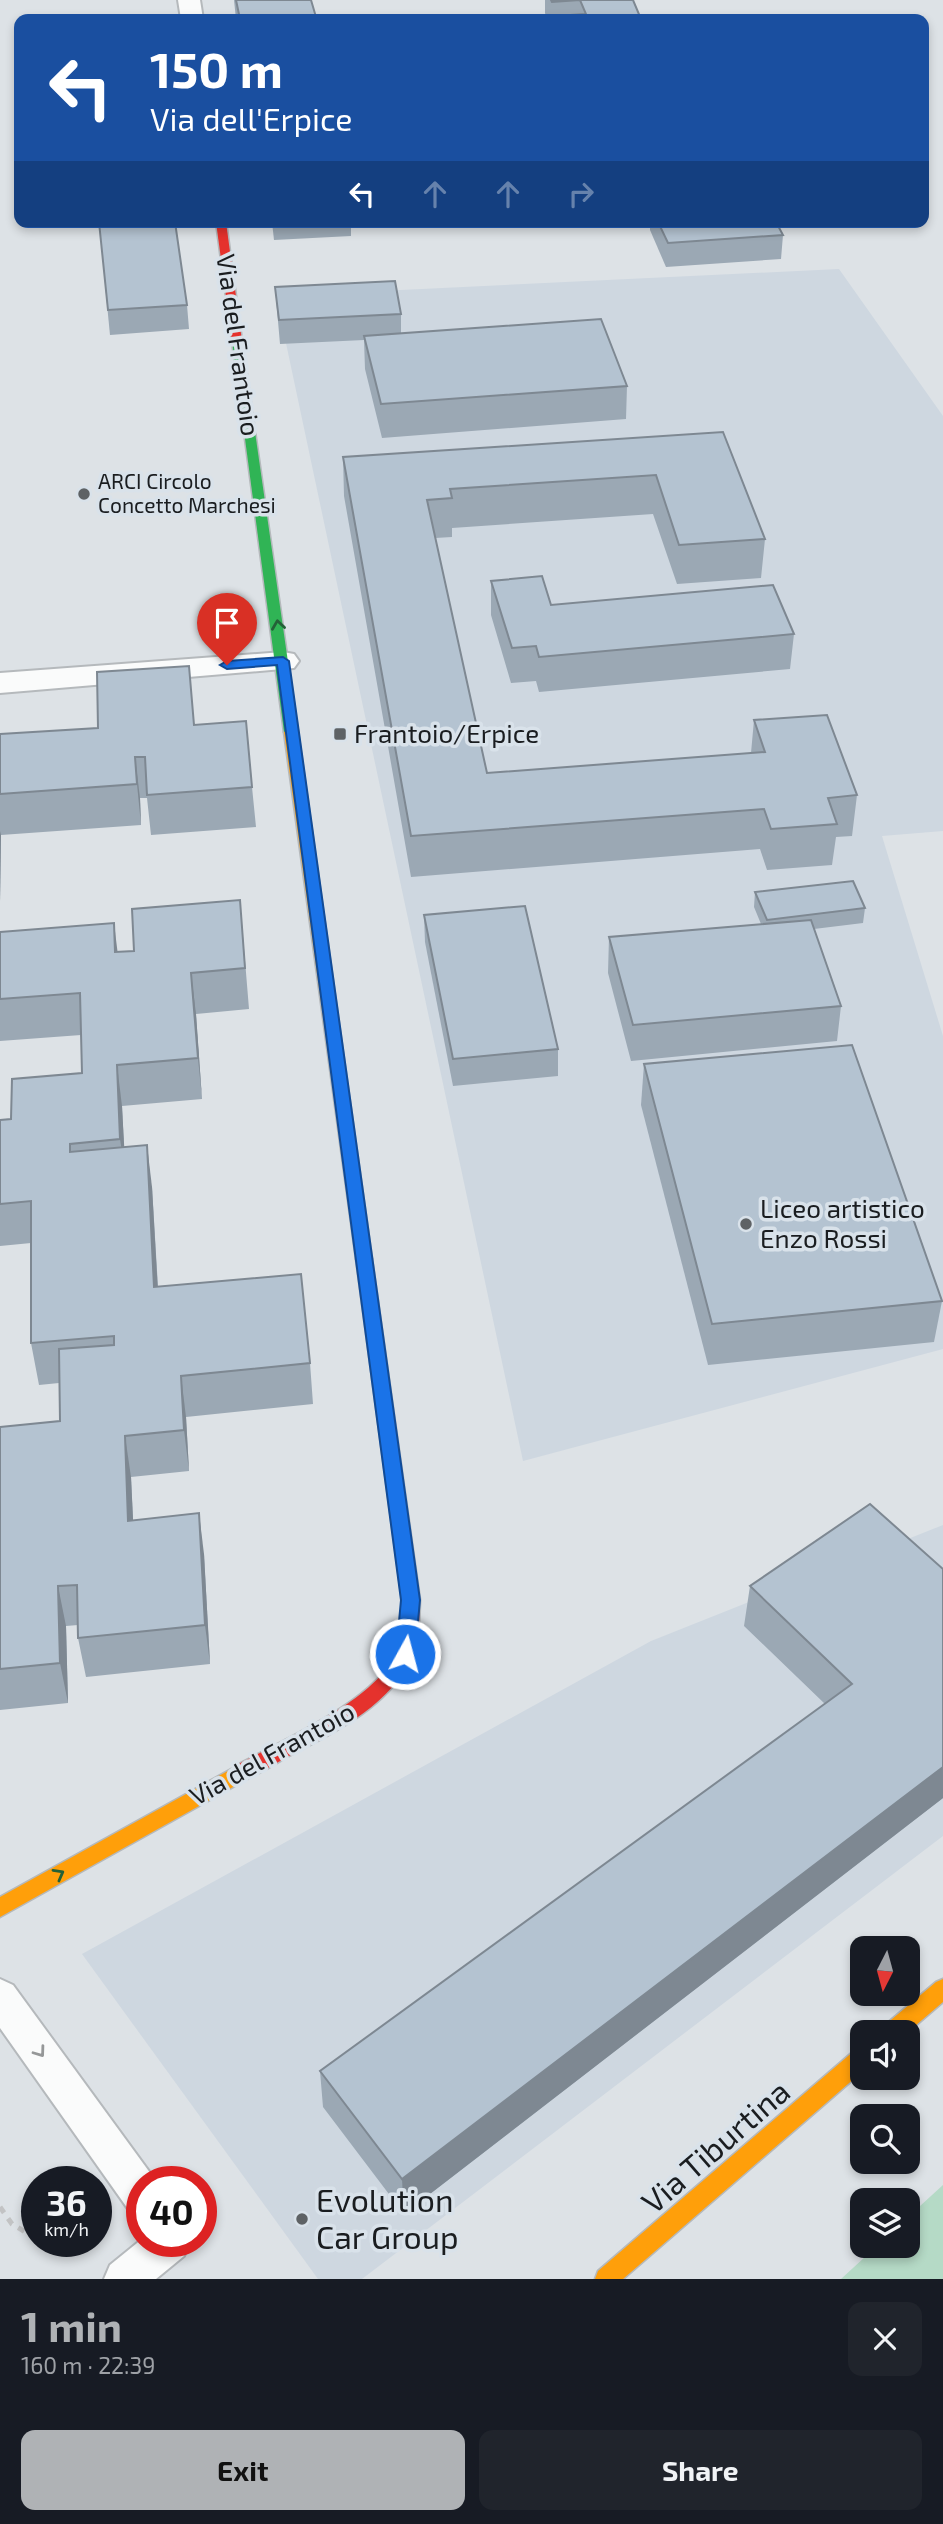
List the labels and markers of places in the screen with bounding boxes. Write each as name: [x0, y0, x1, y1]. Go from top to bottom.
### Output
place label: ARCI Circolo Concetto Marchesi: [98, 468, 276, 517]
marker: ARCI Circolo Concetto Marchesi: [76, 486, 92, 502]
pin: [197, 593, 257, 665]
place label: Frantoio/Erpice: [354, 717, 539, 748]
marker: Frantoio/Erpice: [332, 726, 348, 742]
place label: Liceo artistico Enzo Rossi: [760, 1192, 925, 1253]
marker: Liceo artistico Enzo Rossi: [738, 1216, 754, 1232]
place label: Evolution Car Group: [316, 2180, 459, 2255]
marker: Evolution Car Group: [294, 2211, 310, 2227]

